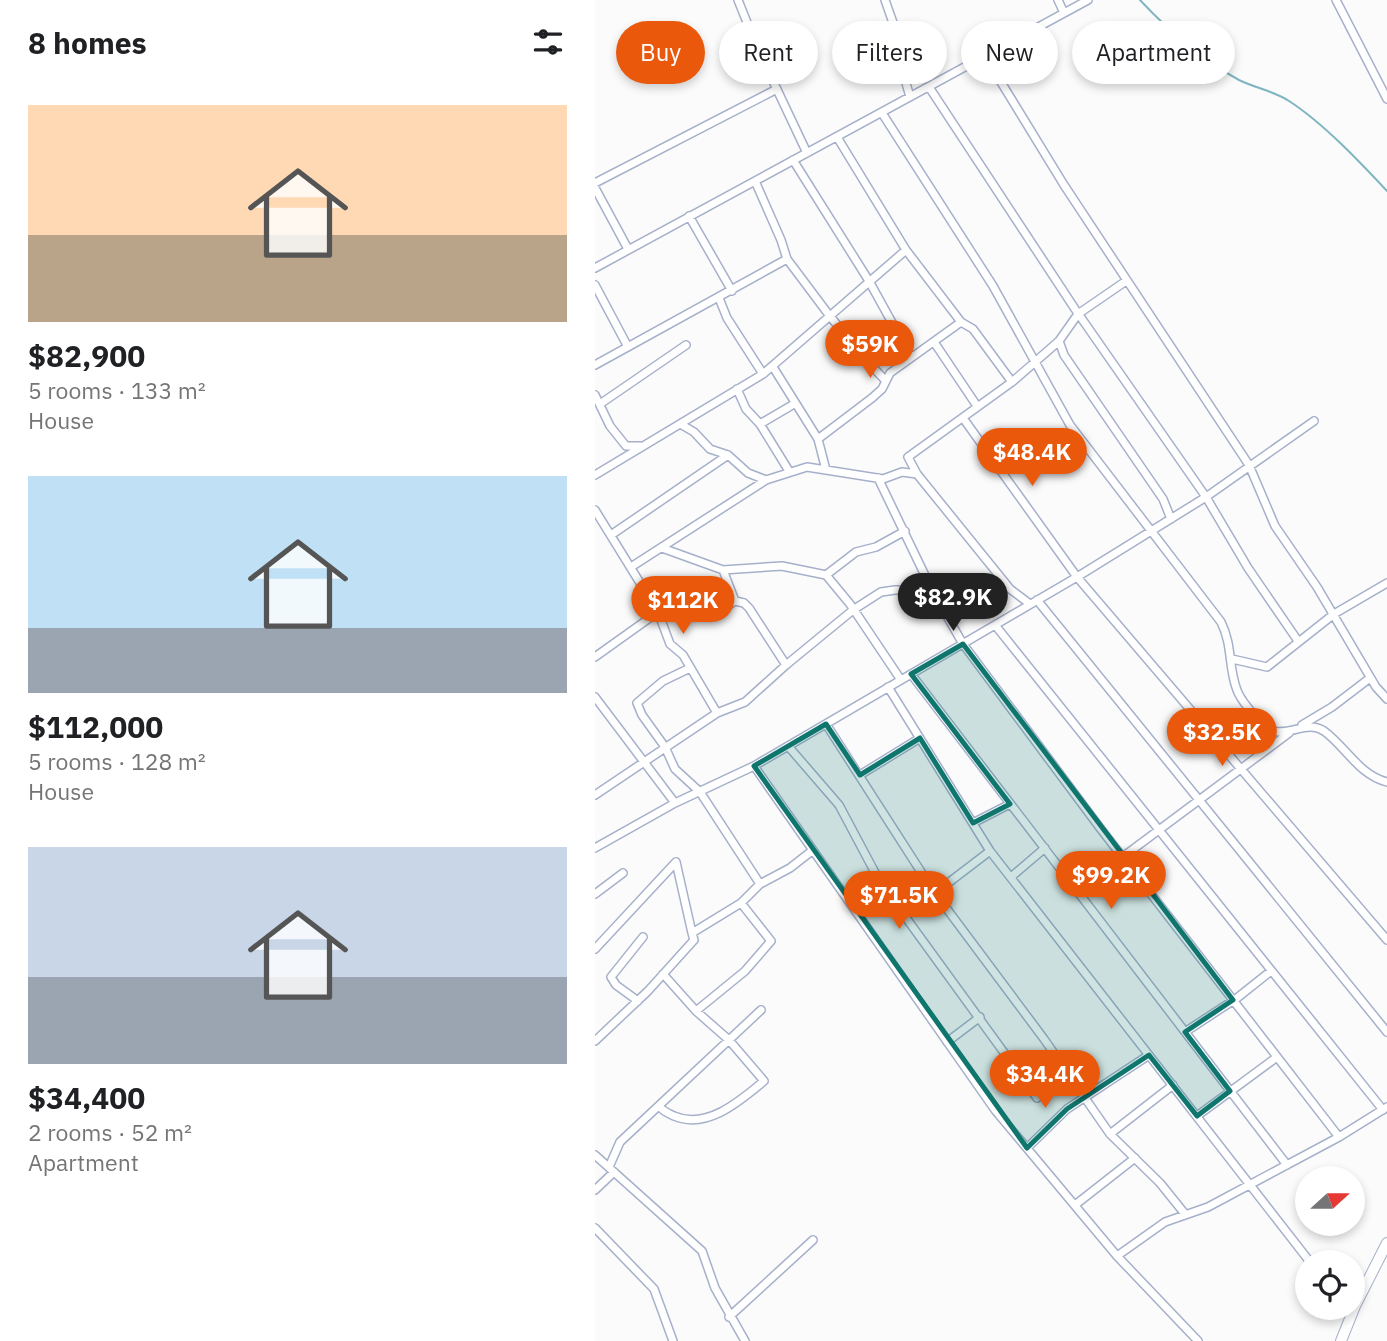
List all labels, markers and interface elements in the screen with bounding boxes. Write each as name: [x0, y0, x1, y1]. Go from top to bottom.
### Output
chip: Buy: [616, 21, 705, 84]
chip: Rent: [719, 21, 818, 84]
chip: Filters: [832, 21, 947, 84]
chip: New: [961, 21, 1058, 84]
chip: Apartment: [1072, 21, 1235, 84]
text: 8 homes: [28, 23, 147, 62]
icon: filters: [529, 23, 567, 61]
icon: home: [235, 150, 361, 276]
pin: $59K: [829, 320, 911, 380]
text: $59K: [841, 328, 899, 358]
text: $82,900: [28, 336, 145, 375]
text: 5 rooms · 133 m²: [28, 375, 206, 405]
text: House: [28, 405, 94, 435]
pin: $48.4K: [975, 428, 1089, 488]
text: $48.4K: [993, 436, 1071, 466]
icon: home: [235, 521, 361, 647]
pin: $82.9K: [896, 574, 1010, 633]
pin: $112K: [634, 576, 732, 636]
text: $82.9K: [914, 581, 992, 611]
text: $112K: [647, 584, 719, 614]
text: $112,000: [28, 707, 163, 746]
pin: $32.5K: [1165, 708, 1279, 768]
text: $32.5K: [1183, 716, 1261, 746]
text: 5 rooms · 128 m²: [28, 746, 206, 776]
text: House: [28, 776, 94, 806]
pin: $99.2K: [1054, 852, 1168, 911]
text: $99.2K: [1072, 859, 1150, 889]
pin: $71.5K: [842, 872, 956, 931]
text: $71.5K: [860, 879, 938, 909]
icon: home: [235, 892, 361, 1018]
pin: $34.4K: [988, 1050, 1102, 1110]
text: $34.4K: [1006, 1058, 1084, 1088]
text: $34,400: [28, 1078, 145, 1117]
text: 2 rooms · 52 m²: [28, 1117, 192, 1147]
text: Apartment: [28, 1147, 139, 1177]
north arrow: [1295, 1166, 1365, 1236]
map controls: [1295, 1166, 1365, 1320]
button: locate: [1295, 1250, 1365, 1320]

